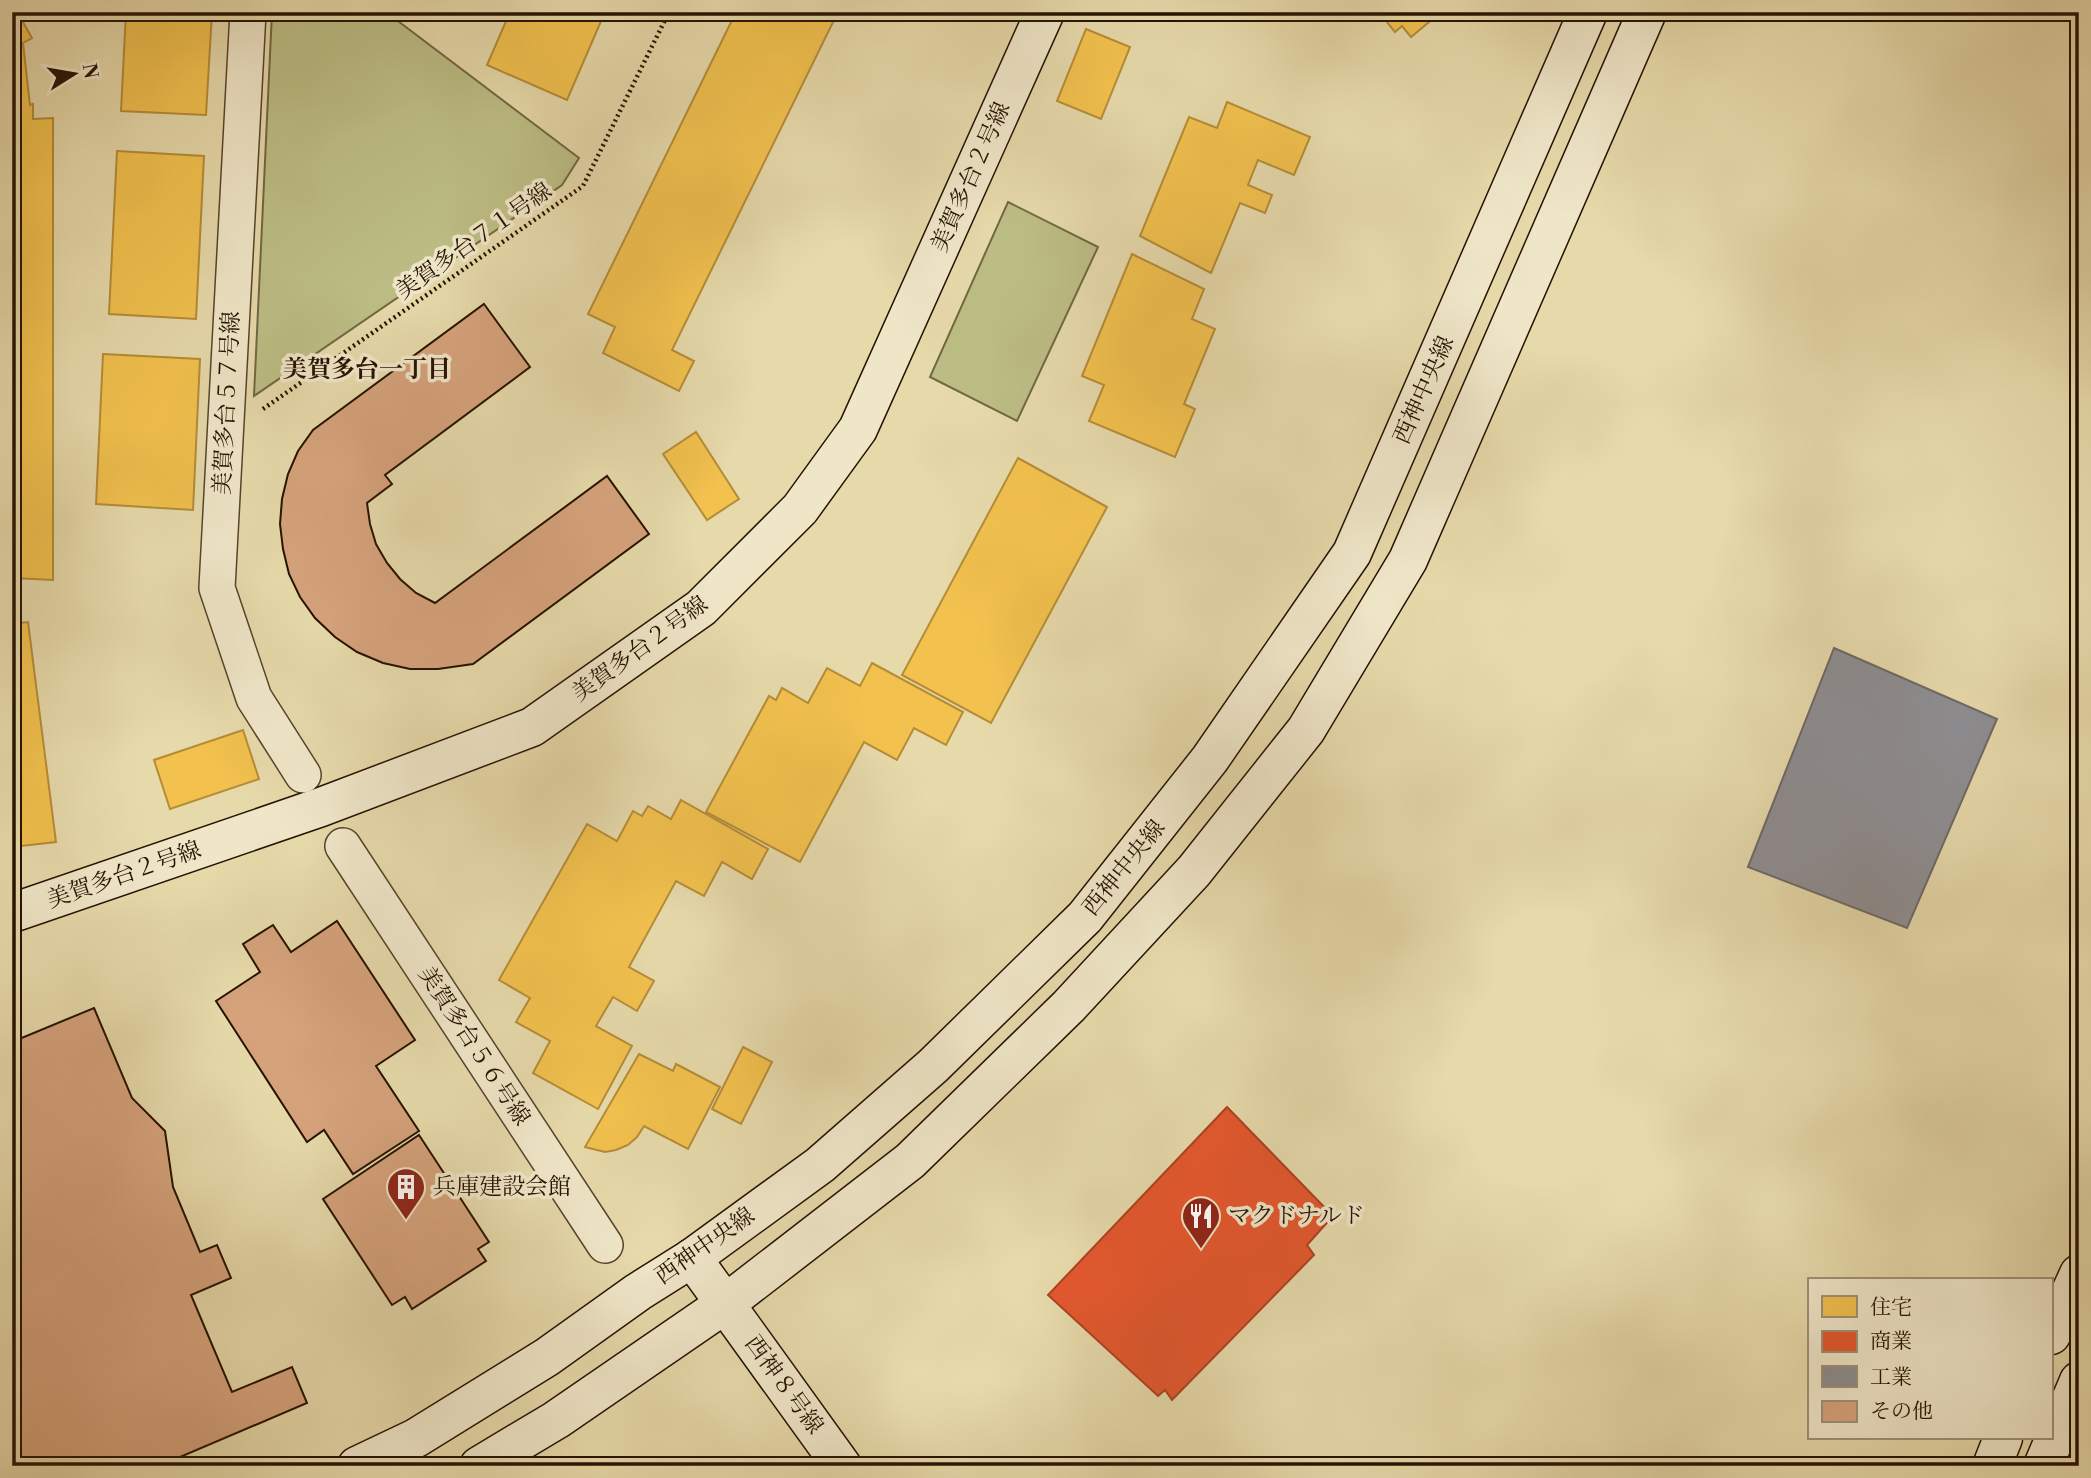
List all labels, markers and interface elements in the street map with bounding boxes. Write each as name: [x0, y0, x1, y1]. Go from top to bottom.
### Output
north arrow: [38, 38, 108, 108]
text: N: [76, 61, 103, 81]
street label: 美賀多台２号線: [925, 98, 1017, 256]
street label: 美賀多台７１号線: [391, 177, 557, 305]
street label: 美賀多台５７号線: [208, 310, 246, 496]
street label: 西神中央線: [1388, 332, 1460, 448]
district label: 美賀多台一丁目: [283, 355, 451, 385]
street label: 美賀多台２号線: [567, 590, 713, 708]
street label: 西神中央線: [1077, 815, 1171, 921]
street label: 美賀多台２号線: [43, 836, 205, 914]
street label: 美賀多台５６号線: [412, 961, 536, 1131]
building icon: 兵庫建設会館: [385, 1166, 427, 1221]
place label: 兵庫建設会館: [433, 1173, 571, 1201]
restaurant icon: マクドナルド: [1180, 1195, 1222, 1250]
street label: 西神中央線: [650, 1202, 760, 1290]
place label: マクドナルド: [1228, 1202, 1365, 1230]
legend: [1808, 1278, 2052, 1440]
text: 住宅: [1870, 1295, 1912, 1321]
text: 商業: [1870, 1329, 1912, 1355]
street label: 西神８号線: [739, 1330, 829, 1440]
text: 工業: [1870, 1365, 1912, 1391]
text: その他: [1870, 1399, 1933, 1425]

